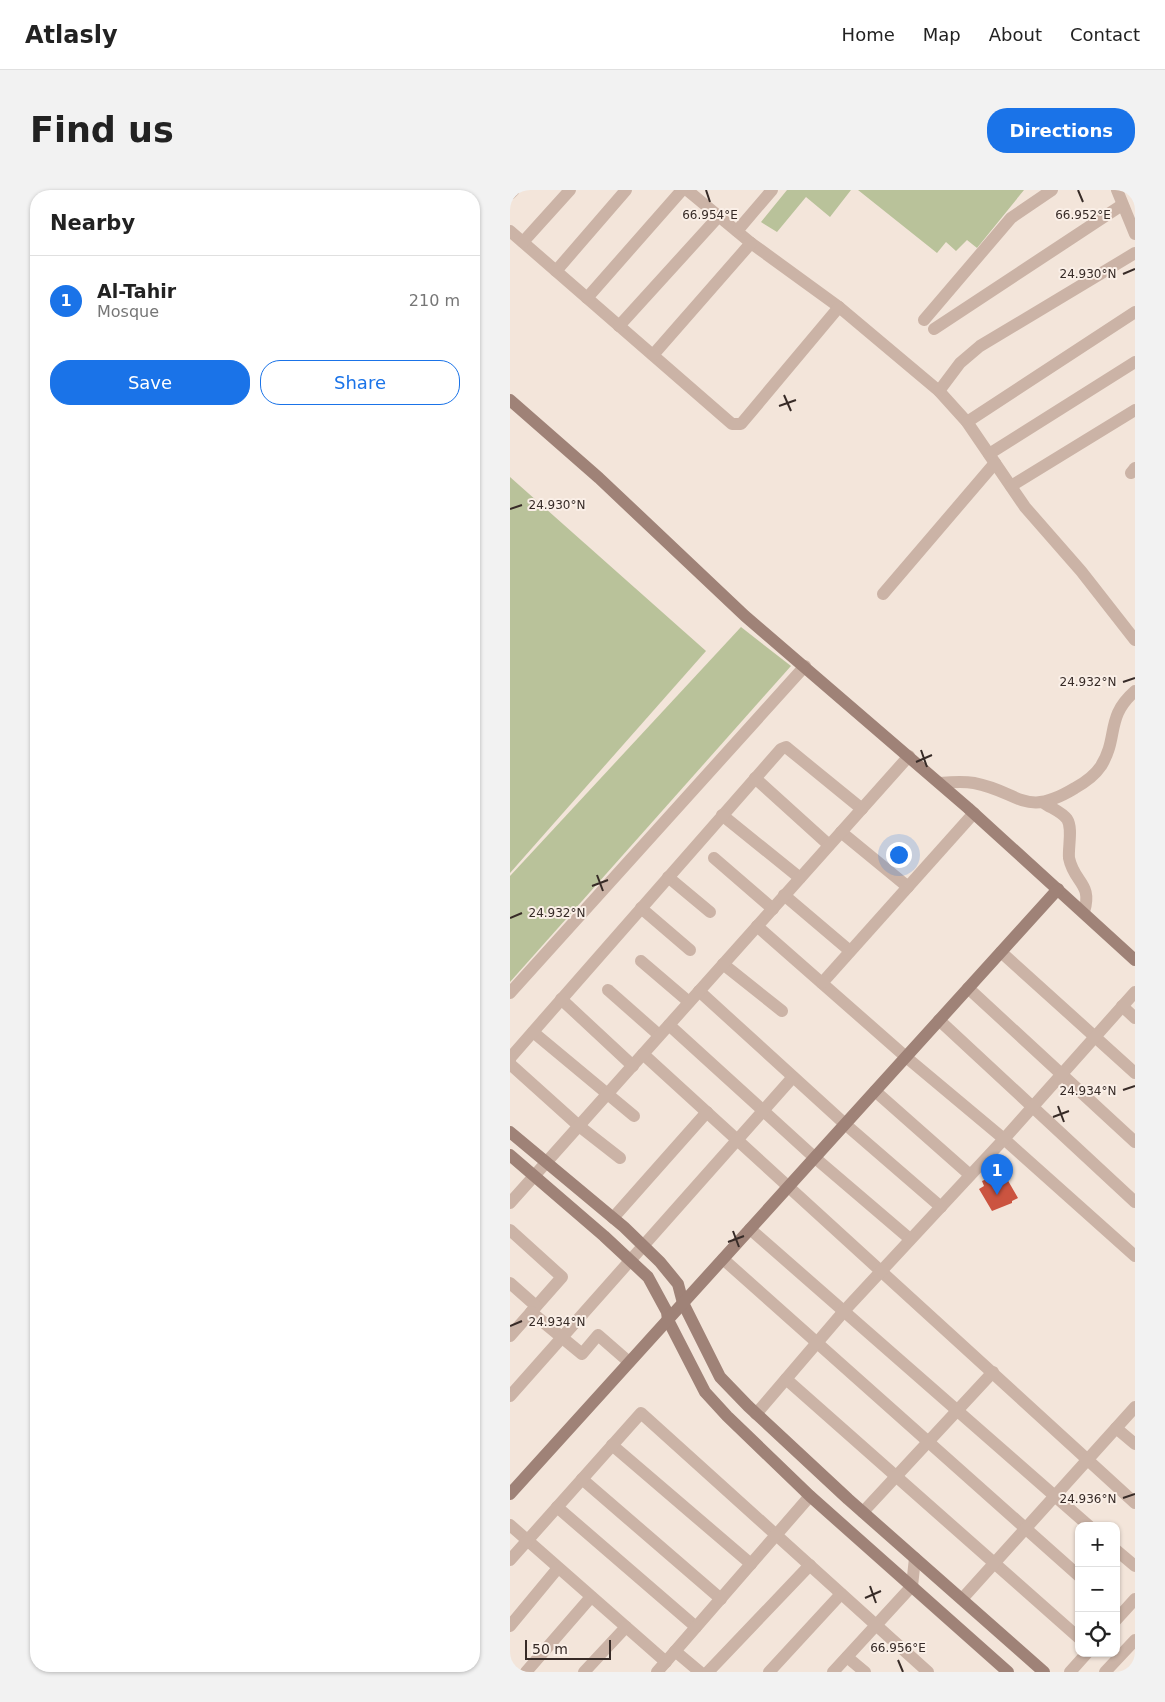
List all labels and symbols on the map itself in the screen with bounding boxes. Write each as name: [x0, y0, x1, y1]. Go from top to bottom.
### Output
text: 66.954°E: [682, 208, 738, 222]
text: 66.952°E: [1055, 208, 1111, 222]
text: 24.930°N: [1060, 267, 1116, 281]
text: 24.930°N: [529, 498, 585, 512]
text: 24.932°N: [1060, 675, 1116, 689]
your location: [886, 842, 912, 868]
text: 24.932°N: [529, 906, 585, 920]
text: 24.934°N: [1060, 1084, 1116, 1098]
pin: 1: [981, 1154, 1013, 1195]
text: 24.934°N: [529, 1315, 585, 1329]
text: 24.936°N: [1060, 1492, 1116, 1506]
scale bar: [525, 1637, 611, 1660]
text: 66.956°E: [870, 1641, 926, 1655]

